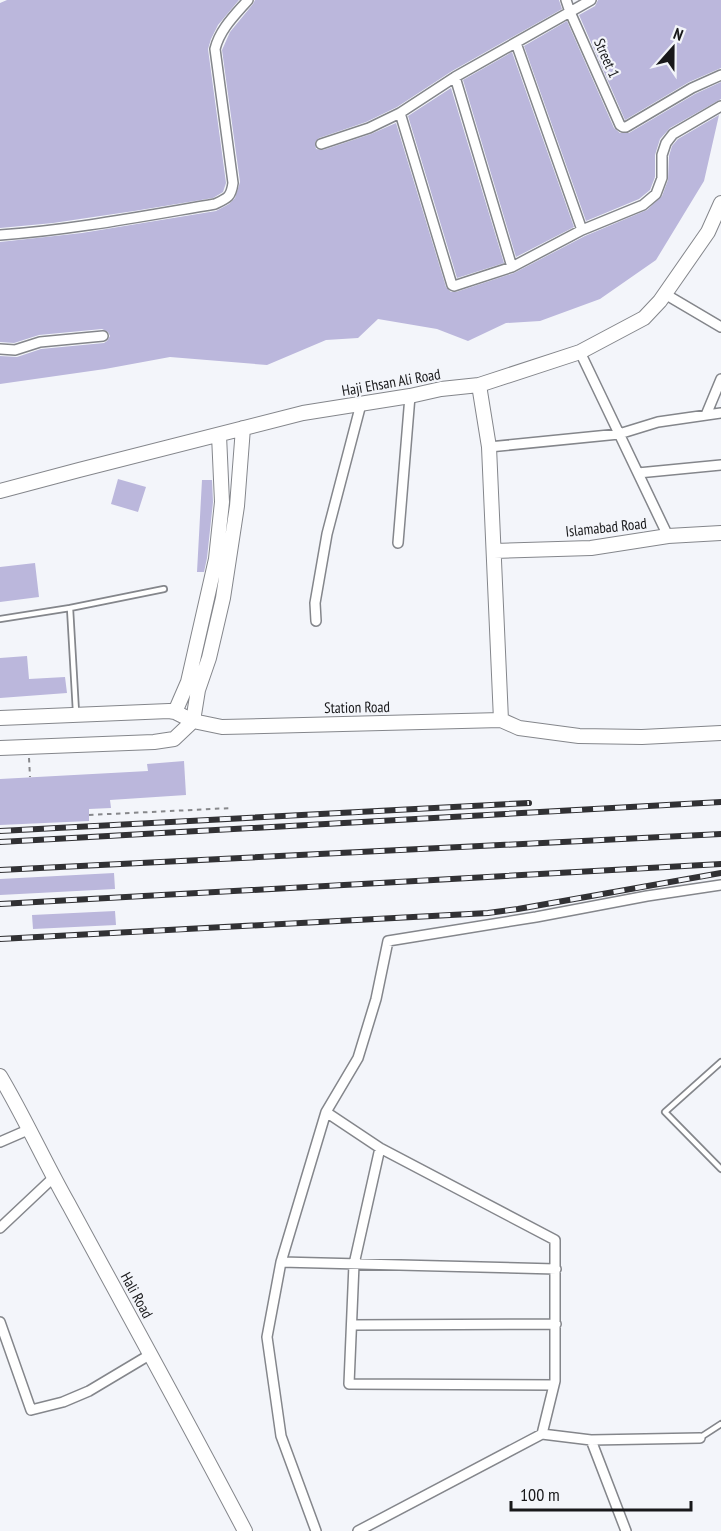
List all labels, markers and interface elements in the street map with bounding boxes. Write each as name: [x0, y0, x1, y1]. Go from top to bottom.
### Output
north arrow: [643, 18, 703, 78]
text: N: [671, 23, 686, 45]
street label: Street 1: [590, 35, 624, 81]
street label: Haji Ehsan Ali Road: [340, 364, 442, 400]
street label: Islamabad Road: [564, 513, 648, 541]
street label: Station Road: [324, 697, 390, 717]
street label: Hali Road: [117, 1269, 157, 1321]
scale bar: [511, 1474, 691, 1512]
text: 100 m: [520, 1483, 560, 1506]

